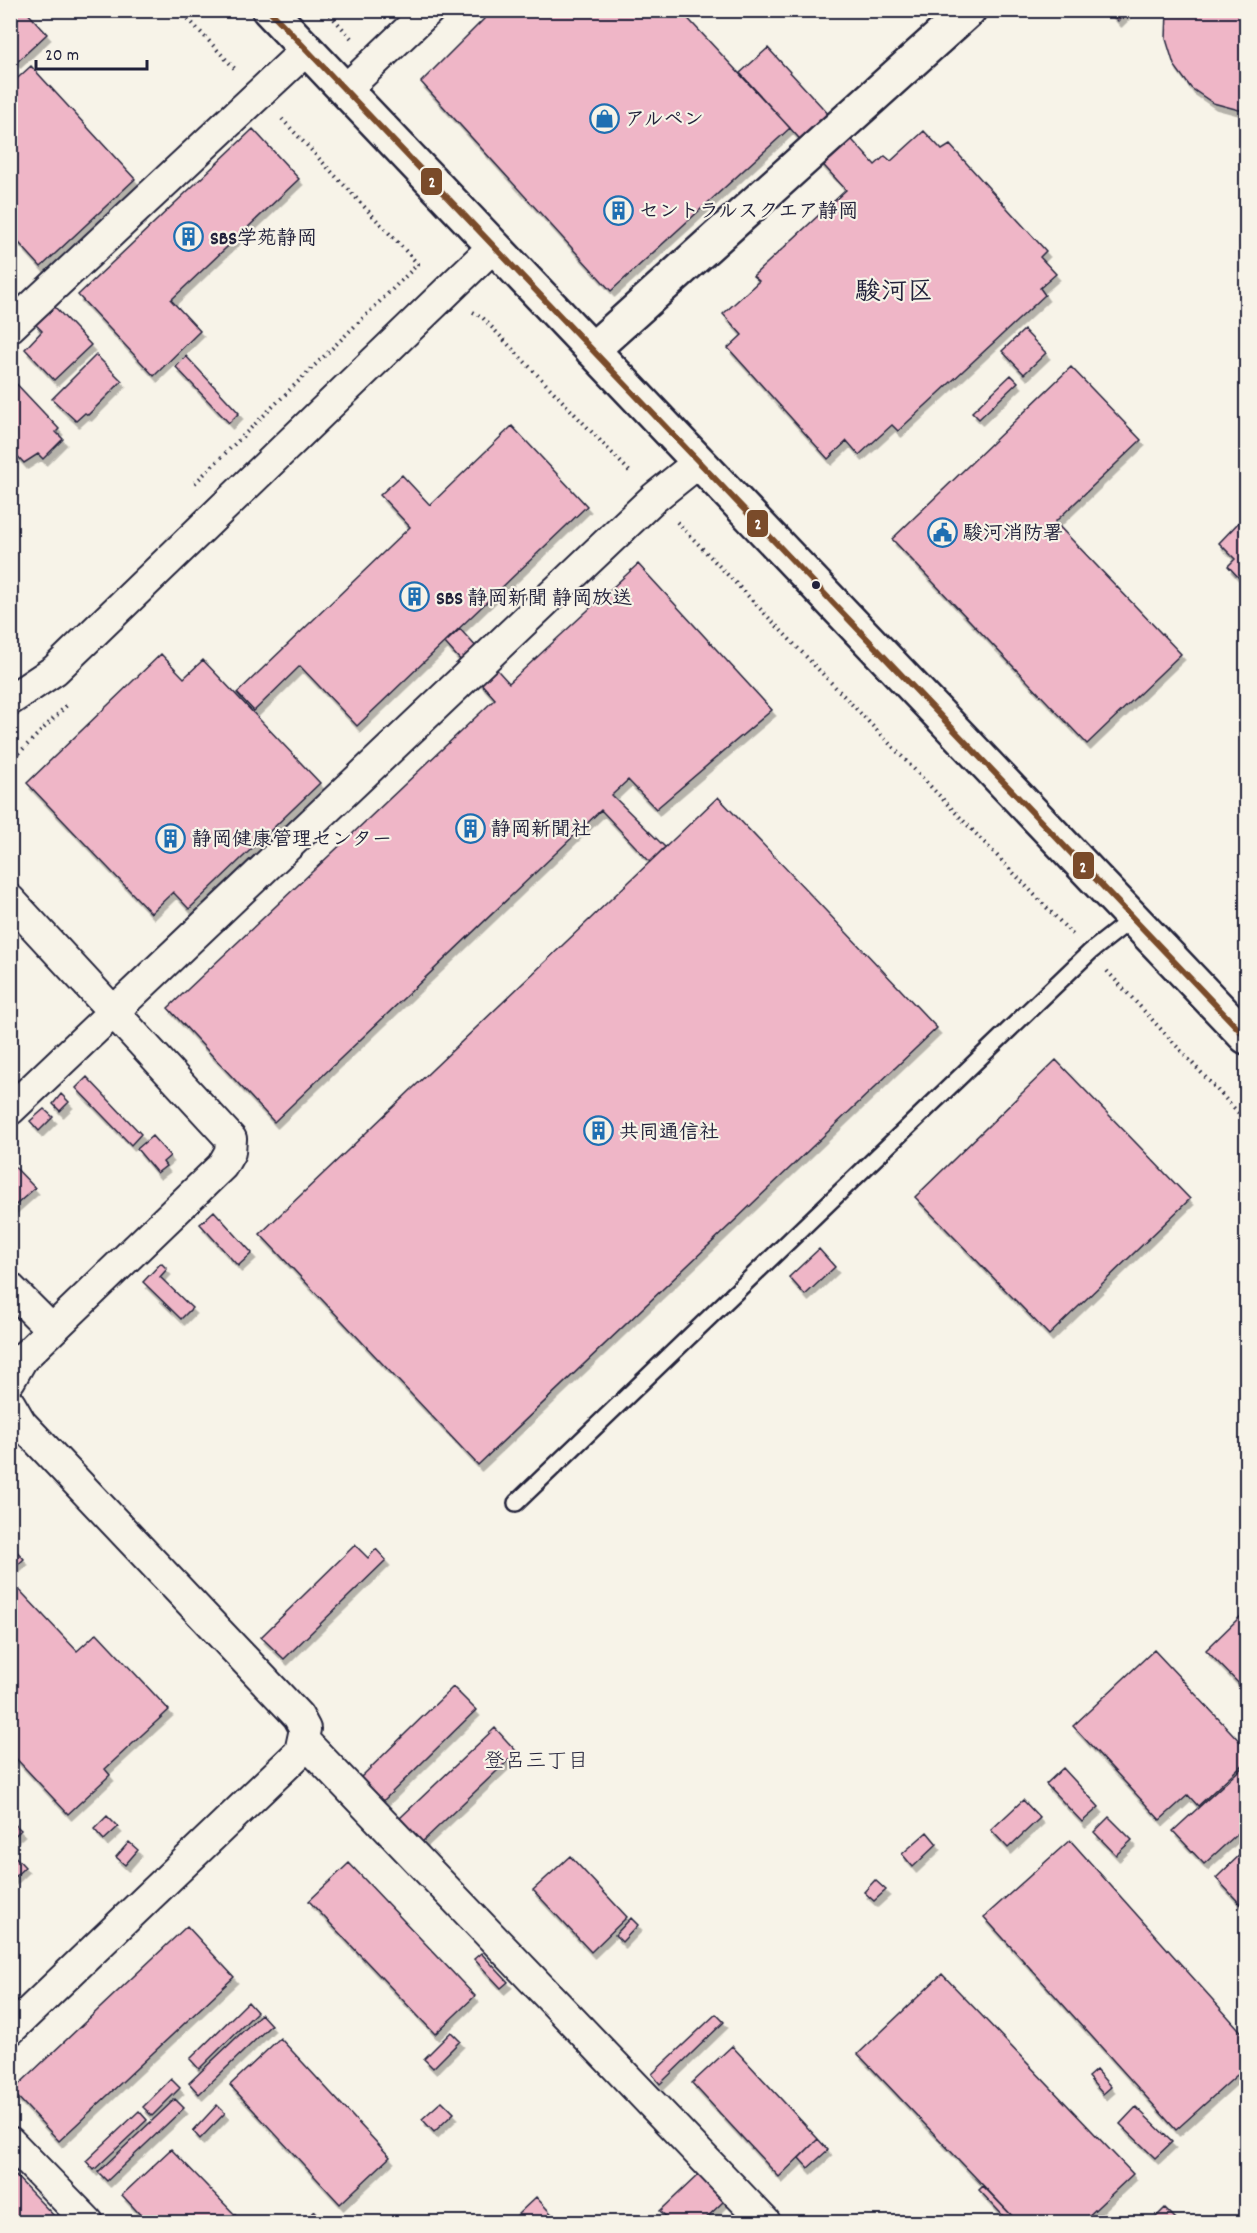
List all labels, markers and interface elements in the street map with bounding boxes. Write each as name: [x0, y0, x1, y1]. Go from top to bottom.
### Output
scale bar: [36, 33, 147, 71]
text: 20 m: [45, 44, 79, 69]
shop icon: アルペン: [588, 102, 620, 134]
place label: アルペン: [625, 107, 704, 135]
line badge: 2: [420, 167, 443, 196]
text: 2: [429, 172, 436, 195]
building icon: セントラルスクエア静岡: [602, 194, 634, 226]
place label: セントラルスクエア静岡: [639, 199, 858, 227]
building icon: SBS学苑静岡: [173, 221, 205, 253]
place label: SBS学苑静岡: [210, 226, 317, 254]
district label: 駿河区: [855, 275, 933, 312]
line badge: 2: [746, 509, 769, 538]
text: 2: [755, 514, 762, 537]
public building icon: 駿河消防署: [926, 516, 958, 548]
place label: 駿河消防署: [963, 521, 1063, 549]
unlabelled marker: [810, 579, 822, 591]
building icon: SBS 静岡新聞 静岡放送: [399, 581, 431, 613]
place label: SBS 静岡新聞 静岡放送: [436, 586, 632, 614]
building icon: 静岡新聞社: [454, 812, 486, 844]
place label: 静岡新聞社: [491, 817, 591, 845]
building icon: 静岡健康管理センター: [155, 822, 187, 854]
place label: 静岡健康管理センター: [192, 827, 392, 855]
line badge: 2: [1072, 851, 1095, 880]
text: 2: [1080, 857, 1087, 880]
building icon: 共同通信社: [582, 1115, 614, 1147]
place label: 共同通信社: [619, 1120, 719, 1148]
district label: 登呂三丁目: [484, 1748, 589, 1778]

